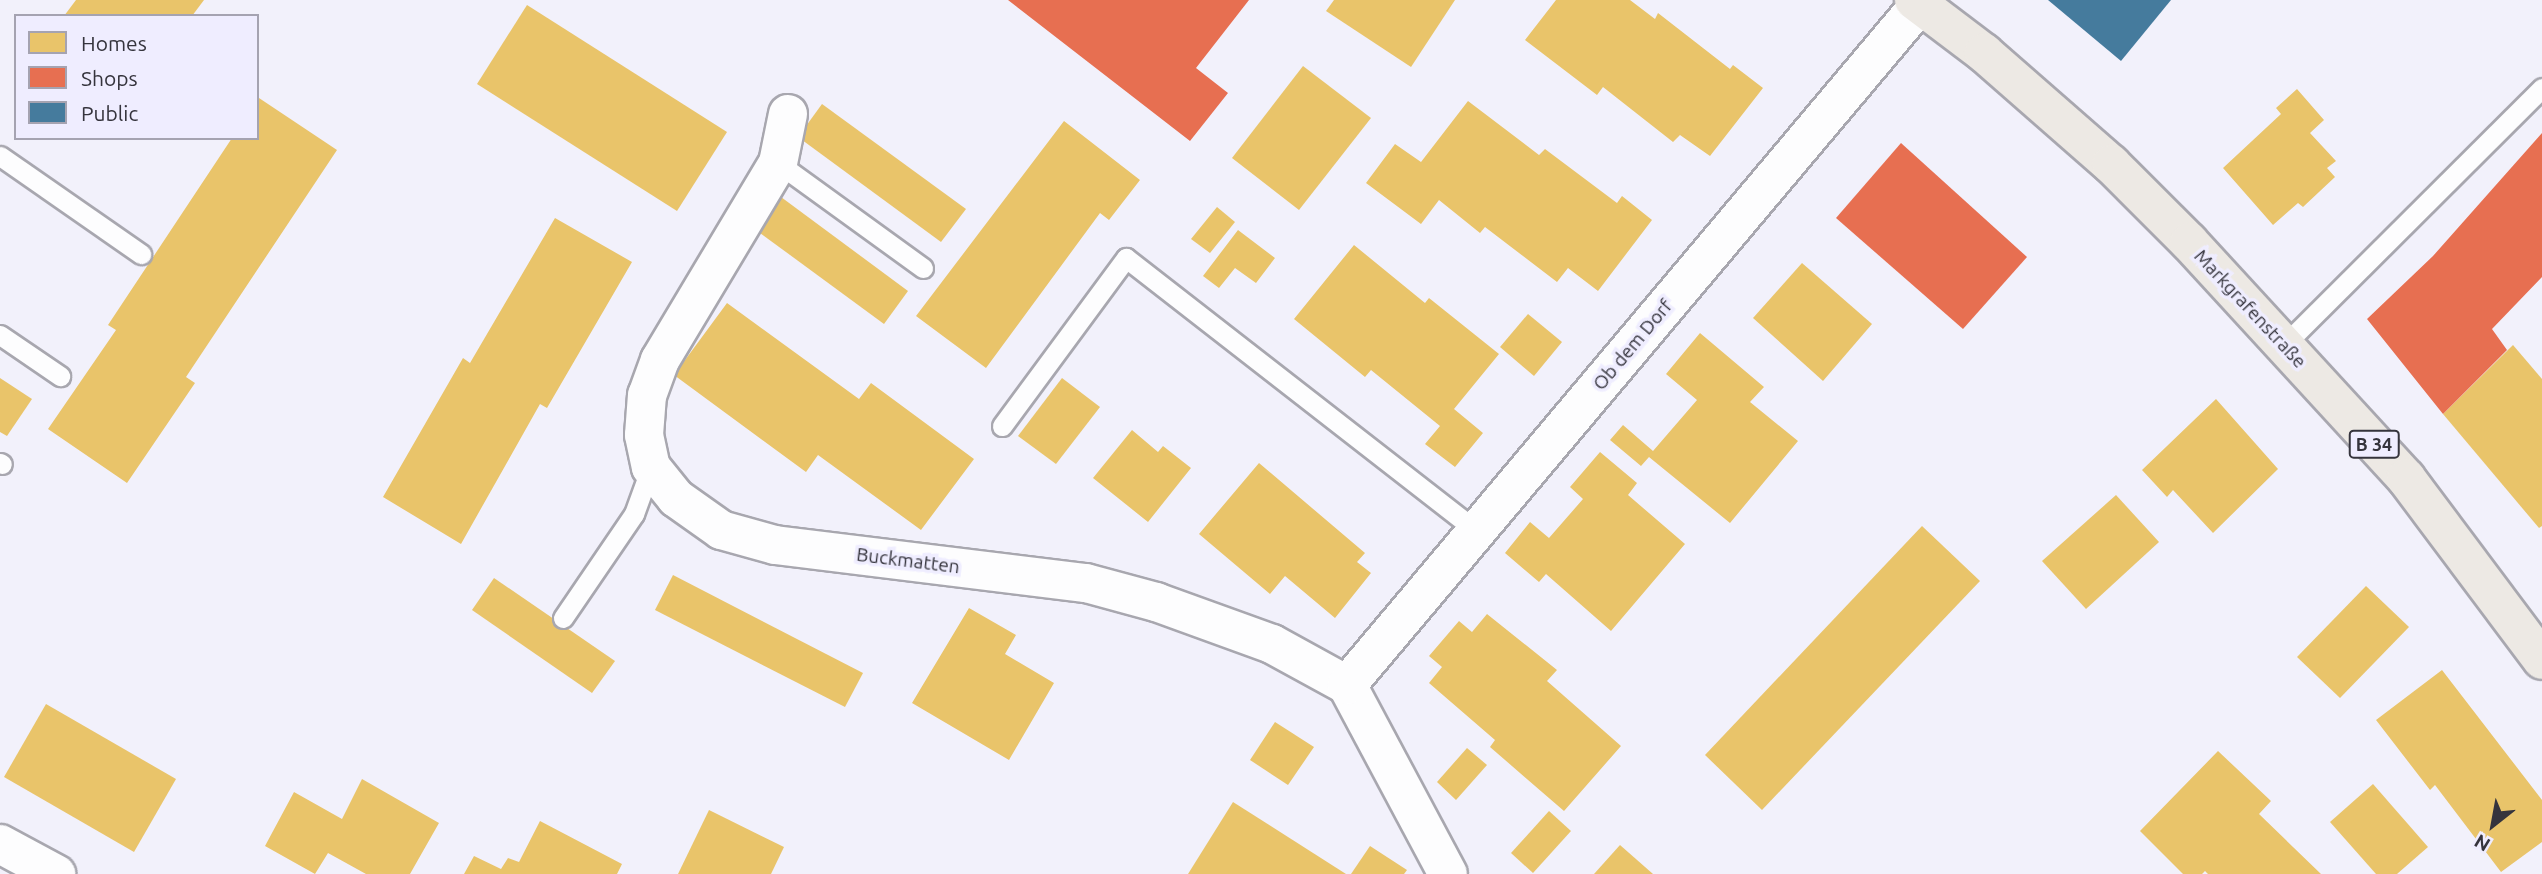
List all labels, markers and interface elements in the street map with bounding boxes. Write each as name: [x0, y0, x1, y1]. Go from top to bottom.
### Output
legend: [14, 14, 259, 140]
text: Homes: [81, 31, 147, 55]
text: Shops: [81, 66, 138, 90]
text: Public: [81, 101, 138, 125]
street label: Markgrafenstraße: [2189, 245, 2311, 373]
street label: Ob dem Dorf: [1588, 295, 1678, 395]
road number: B 34: [2348, 430, 2400, 458]
street label: Buckmatten: [855, 543, 961, 579]
north arrow: [2458, 790, 2528, 860]
text: N: [2470, 830, 2494, 856]

